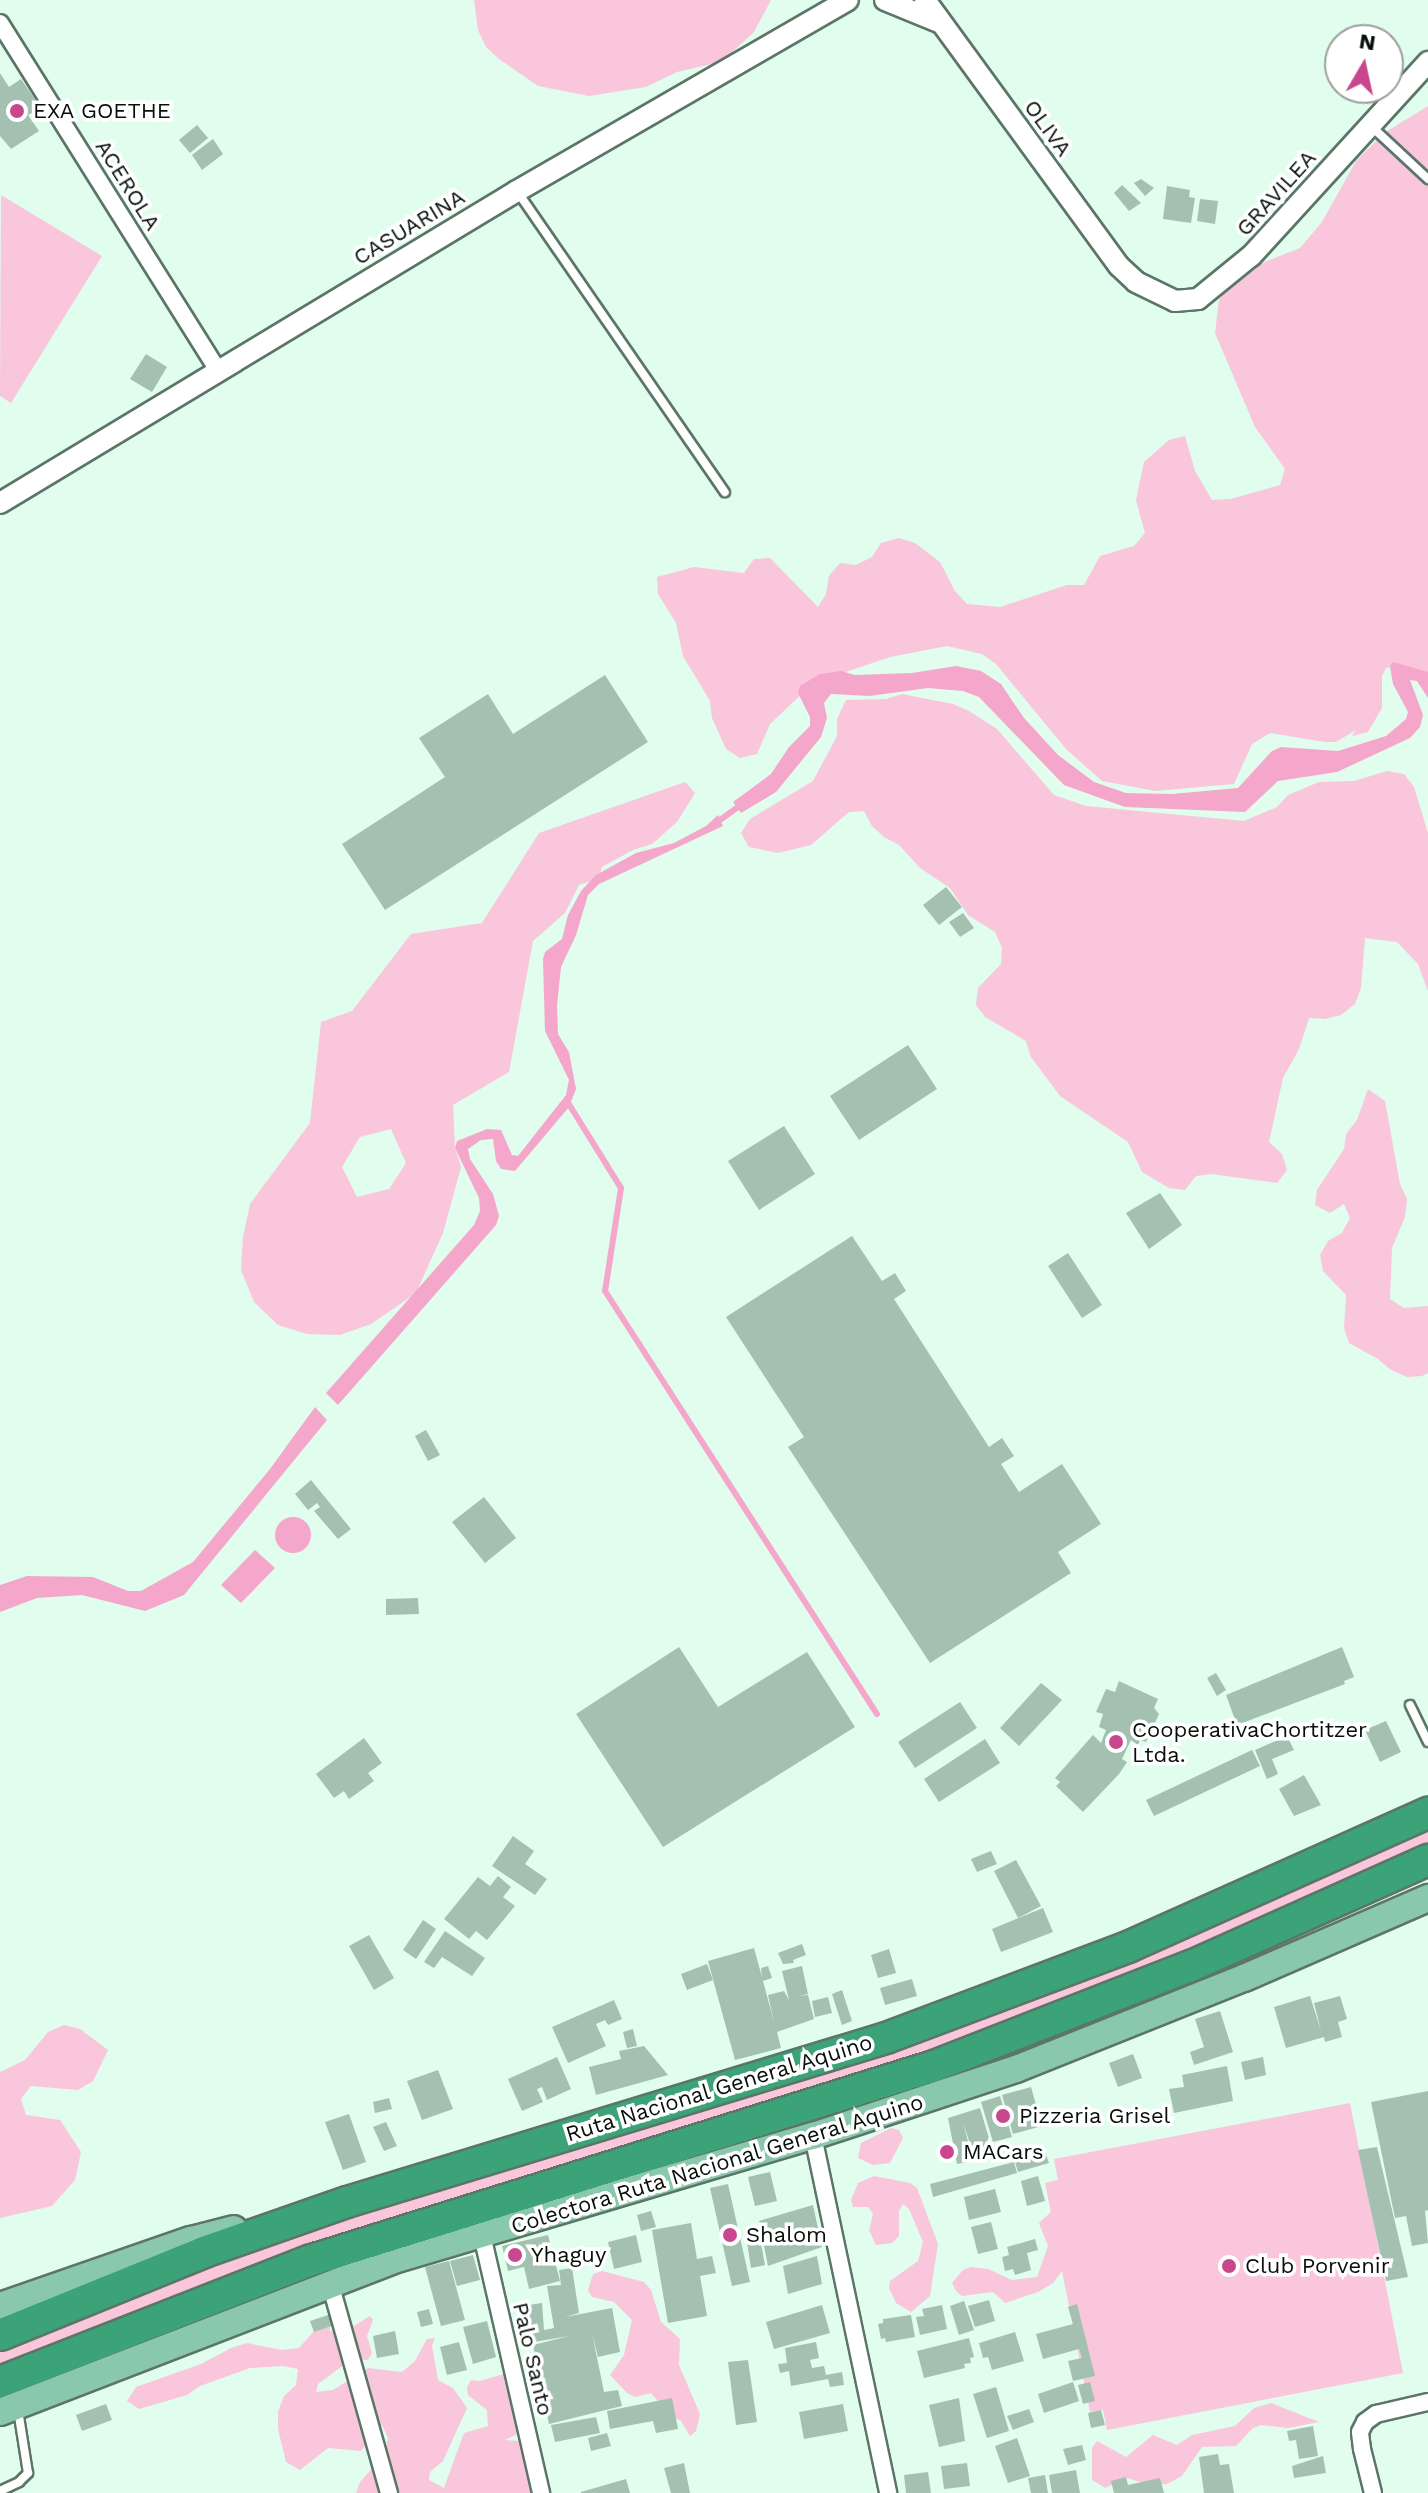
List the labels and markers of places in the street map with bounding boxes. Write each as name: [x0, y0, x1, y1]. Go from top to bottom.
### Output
place label: EXA GOETHE: [33, 98, 172, 124]
marker: EXA GOETHE: [8, 102, 26, 120]
place label: CooperativaChortitzer Ltda.: [1132, 1716, 1367, 1768]
marker: CooperativaChortitzer Ltda.: [1107, 1733, 1125, 1751]
place label: Pizzeria Grisel: [1019, 2103, 1171, 2129]
marker: Pizzeria Grisel: [994, 2107, 1012, 2125]
place label: MACars: [963, 2139, 1043, 2165]
marker: MACars: [938, 2143, 956, 2161]
place label: Shalom: [746, 2222, 827, 2248]
marker: Shalom: [721, 2226, 739, 2244]
place label: Yhaguy: [531, 2242, 606, 2268]
marker: Yhaguy: [506, 2246, 524, 2264]
place label: Club Porvenir: [1245, 2253, 1390, 2279]
marker: Club Porvenir: [1220, 2257, 1238, 2275]

